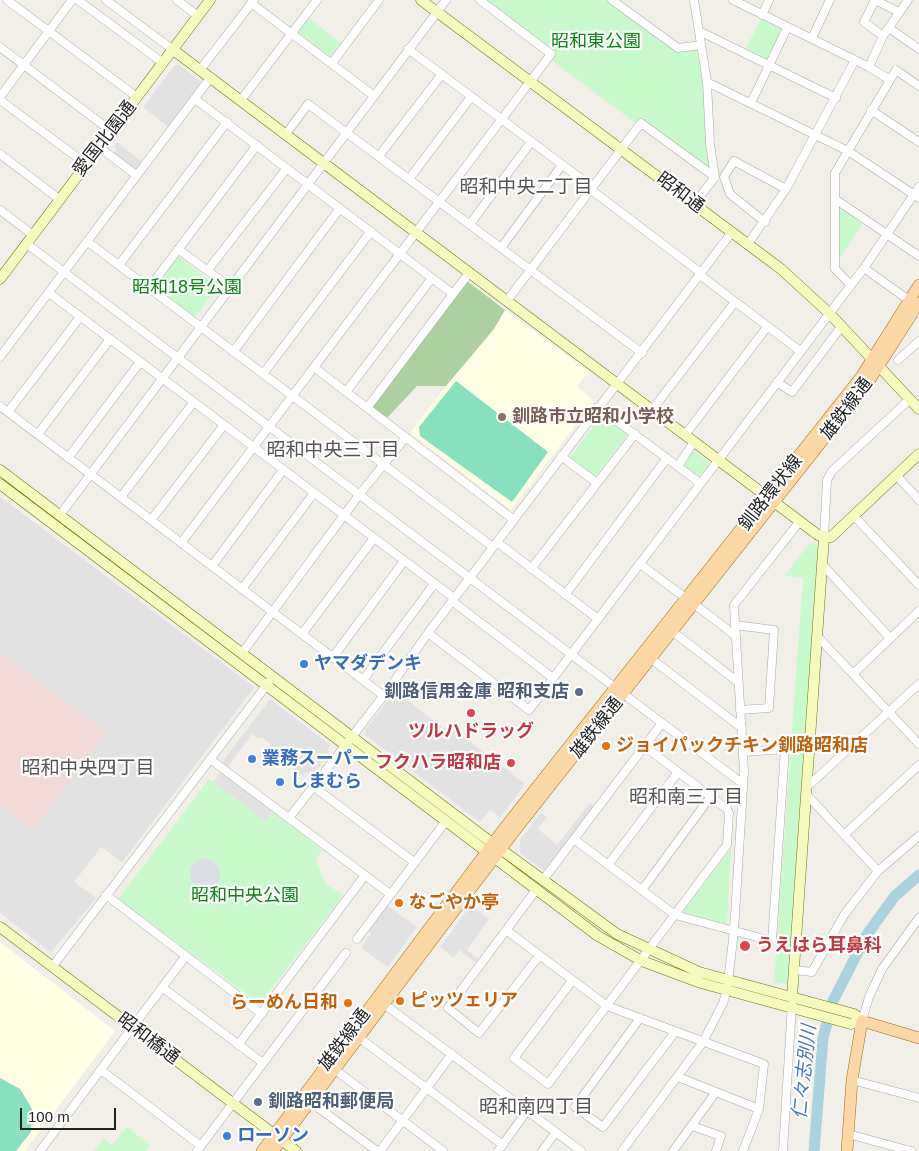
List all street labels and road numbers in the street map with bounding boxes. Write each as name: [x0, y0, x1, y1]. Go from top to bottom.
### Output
street label: 愛国北園通: [69, 97, 141, 181]
street label: 昭和通: [652, 168, 708, 218]
street label: 雄鉄線通: [817, 374, 877, 444]
street label: 釧路環状線: [735, 451, 807, 535]
street label: 雄鉄線通: [566, 693, 628, 763]
street label: 雄鉄線通: [315, 1005, 375, 1075]
street label: 昭和橋通: [113, 1009, 183, 1069]

